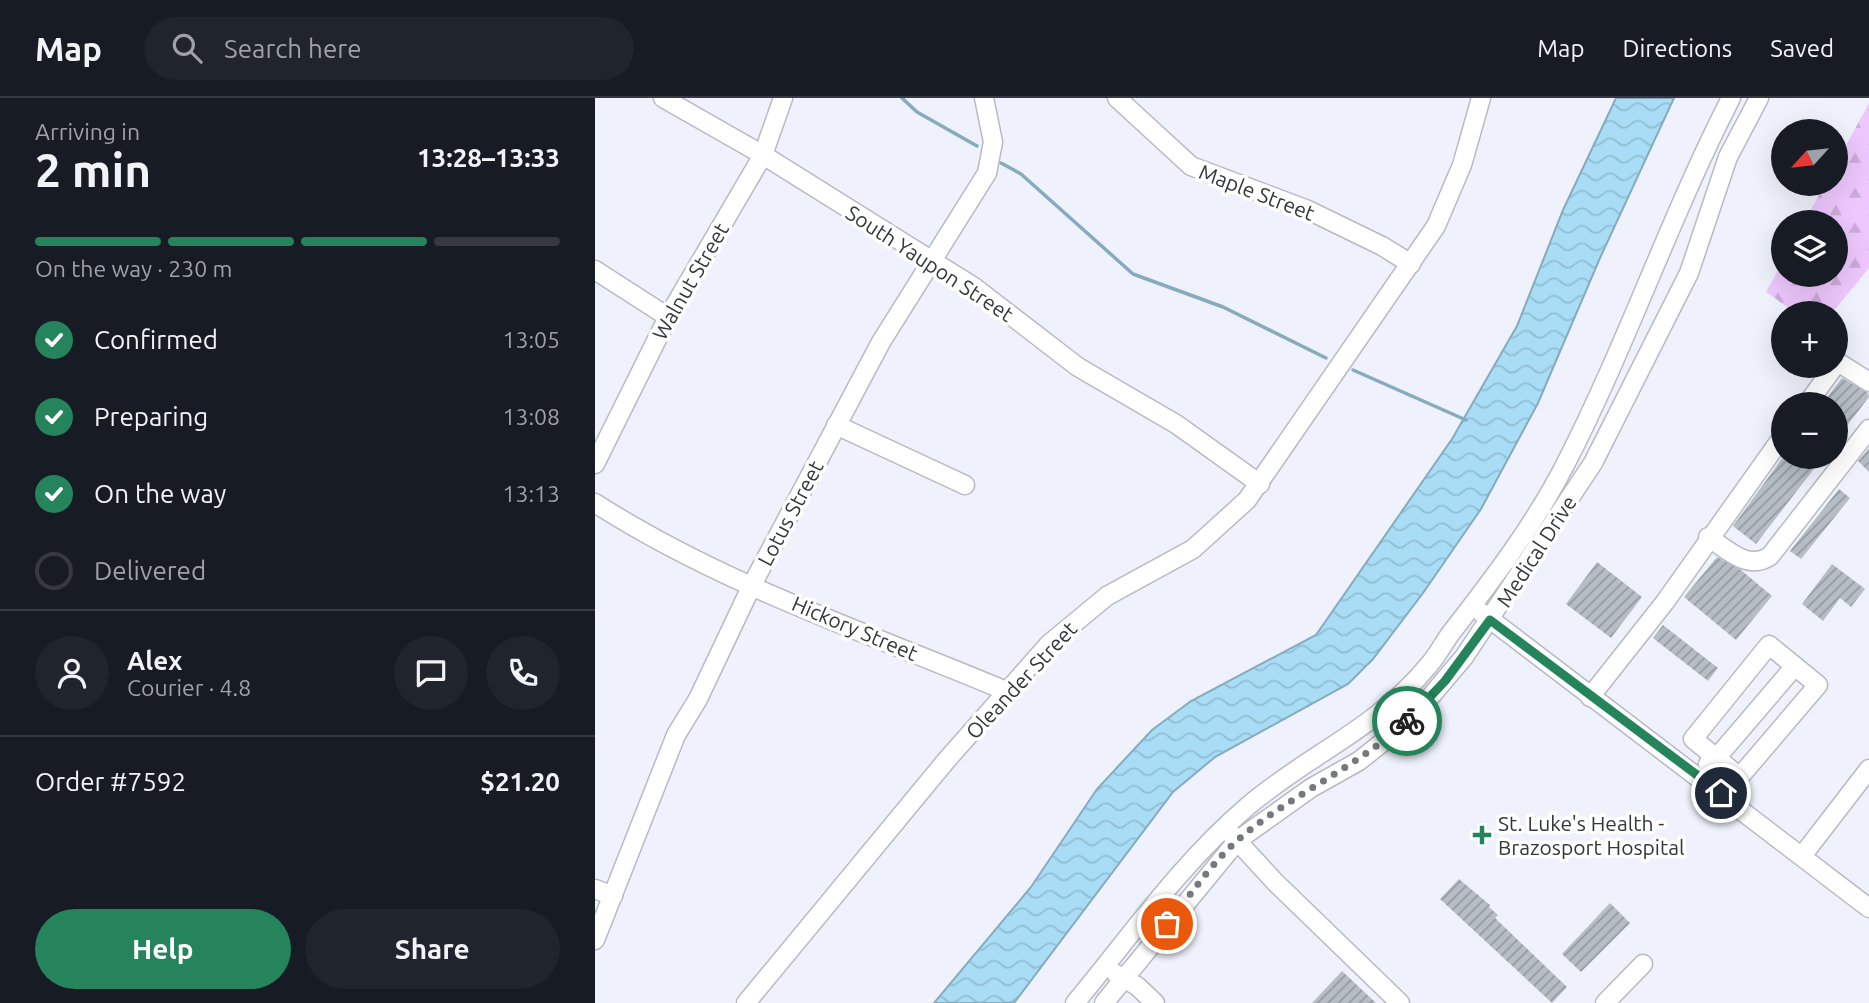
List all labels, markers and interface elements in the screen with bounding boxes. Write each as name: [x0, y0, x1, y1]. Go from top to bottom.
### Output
search box: [144, 17, 634, 80]
icon: search: [168, 29, 206, 67]
text: Map: [35, 30, 102, 67]
text: Search here: [224, 34, 362, 63]
text: Map: [1537, 35, 1584, 62]
text: Directions: [1622, 35, 1732, 62]
text: Saved: [1770, 35, 1834, 62]
text: Arriving in: [35, 119, 140, 144]
north arrow: [1771, 119, 1848, 196]
map controls: [1771, 119, 1848, 469]
text: 13:28–13:33: [417, 143, 560, 172]
text: 2 min: [35, 144, 151, 196]
street label: Maple Street: [1196, 159, 1318, 225]
street label: South Yaupon Street: [842, 200, 1018, 326]
button: layers: [1771, 210, 1848, 287]
street label: Walnut Street: [647, 218, 733, 344]
text: On the way · 230 m: [35, 256, 232, 281]
button: +: [1771, 301, 1848, 378]
icon: check: [35, 321, 73, 359]
text: Confirmed: [94, 325, 218, 354]
text: 13:05: [502, 327, 560, 352]
button: −: [1771, 392, 1848, 469]
icon: check: [35, 398, 73, 436]
text: Preparing: [94, 402, 208, 431]
text: 13:08: [502, 404, 560, 429]
street label: Lotus Street: [752, 456, 828, 570]
icon: check: [35, 475, 73, 513]
text: On the way: [94, 479, 226, 508]
text: 13:13: [502, 481, 560, 506]
street label: Medical Drive: [1491, 491, 1581, 611]
text: Delivered: [94, 556, 206, 585]
street label: Hickory Street: [789, 591, 921, 665]
street label: Oleander Street: [961, 616, 1081, 744]
button: person: [35, 636, 109, 710]
button: chat: [394, 636, 468, 710]
button: phone: [486, 636, 560, 710]
text: Alex: [127, 646, 182, 675]
text: Courier · 4.8: [127, 675, 251, 700]
courier: [1372, 686, 1442, 756]
icon: bike: [1388, 702, 1426, 740]
pin: [1691, 763, 1751, 823]
text: Order #7592: [35, 767, 186, 796]
text: $21.20: [480, 767, 560, 796]
icon: home: [1702, 774, 1740, 812]
place label: St. Luke's Health - Brazosport Hospital: [1498, 811, 1684, 859]
marker: St. Luke's Health - Brazosport Hospital: [1472, 825, 1492, 845]
pin: [1137, 894, 1197, 954]
icon: bag: [1148, 905, 1186, 943]
button: Help: [35, 909, 291, 989]
button: Share: [305, 909, 560, 989]

